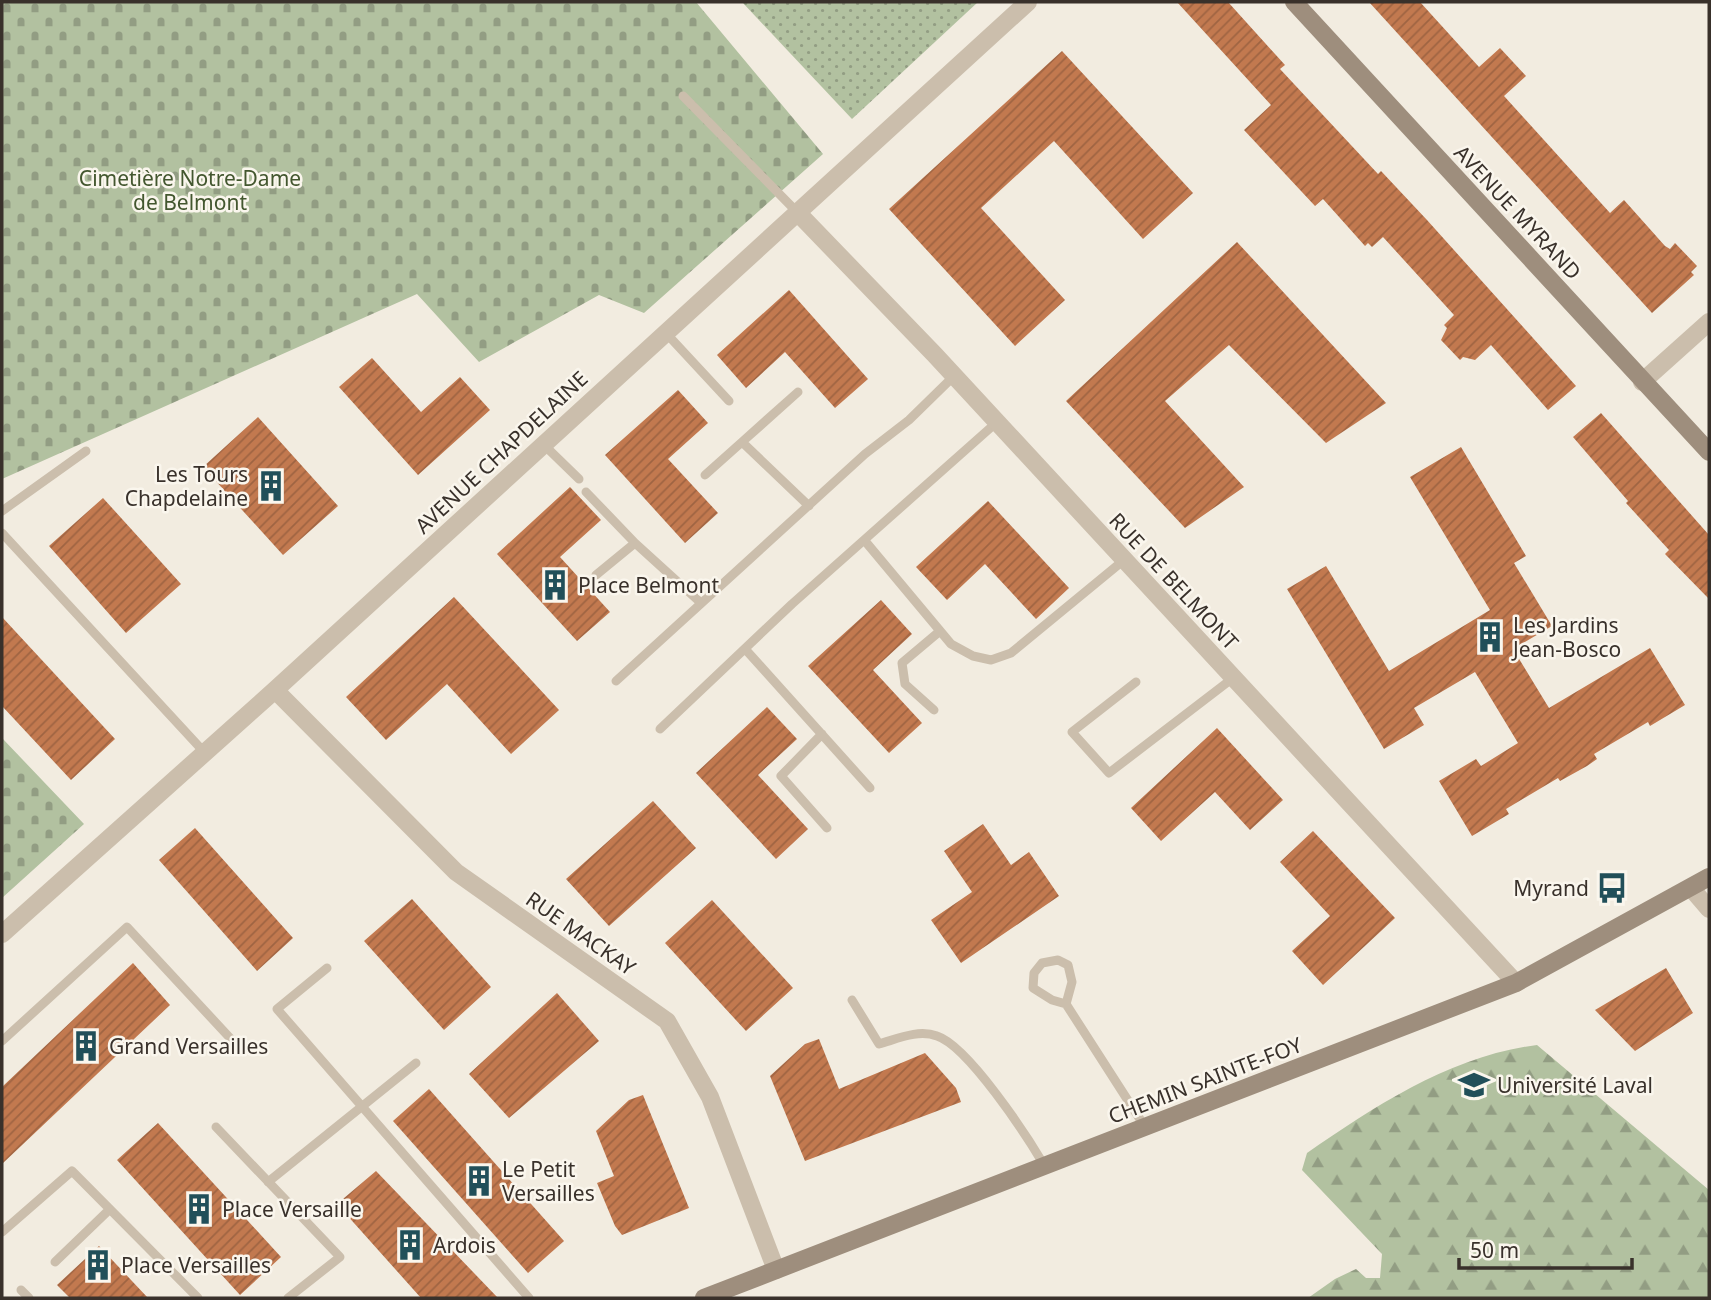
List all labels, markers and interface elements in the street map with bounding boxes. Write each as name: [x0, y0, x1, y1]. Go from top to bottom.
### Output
street label: AVENUE MYRAND: [1448, 139, 1588, 285]
park label: Cimetière Notre-Dame de Belmont: [79, 164, 301, 216]
street label: AVENUE CHAPDELAINE: [409, 365, 593, 539]
place label: Les Tours Chapdelaine: [125, 460, 248, 512]
building icon: Les Tours Chapdelaine: [254, 469, 288, 503]
street label: RUE DE BELMONT: [1103, 507, 1245, 656]
building icon: Place Belmont: [538, 568, 572, 602]
place label: Place Belmont: [578, 571, 720, 599]
place label: Les Jardins Jean-Bosco: [1511, 611, 1621, 663]
building icon: Les Jardins Jean-Bosco: [1473, 620, 1507, 654]
bus stop icon: Myrand: [1595, 871, 1629, 905]
place label: Myrand: [1513, 874, 1589, 902]
street label: RUE MACKAY: [521, 885, 642, 981]
building icon: Grand Versailles: [69, 1029, 103, 1063]
street label: CHEMIN SAINTE-FOY: [1104, 1030, 1306, 1130]
place label: Grand Versailles: [109, 1032, 268, 1060]
school or university icon: Université Laval: [1457, 1068, 1491, 1102]
place label: Université Laval: [1497, 1071, 1653, 1099]
place label: Le Petit Versailles: [502, 1155, 595, 1207]
building icon: Le Petit Versailles: [462, 1164, 496, 1198]
building icon: Place Versaille: [182, 1192, 216, 1226]
place label: Place Versaille: [222, 1195, 362, 1223]
scale bar: [1459, 1226, 1632, 1270]
building icon: Ardois: [393, 1228, 427, 1262]
place label: Ardois: [433, 1231, 496, 1259]
text: 50 m: [1470, 1236, 1519, 1264]
building icon: Place Versailles: [81, 1248, 115, 1282]
place label: Place Versailles: [121, 1251, 271, 1279]

